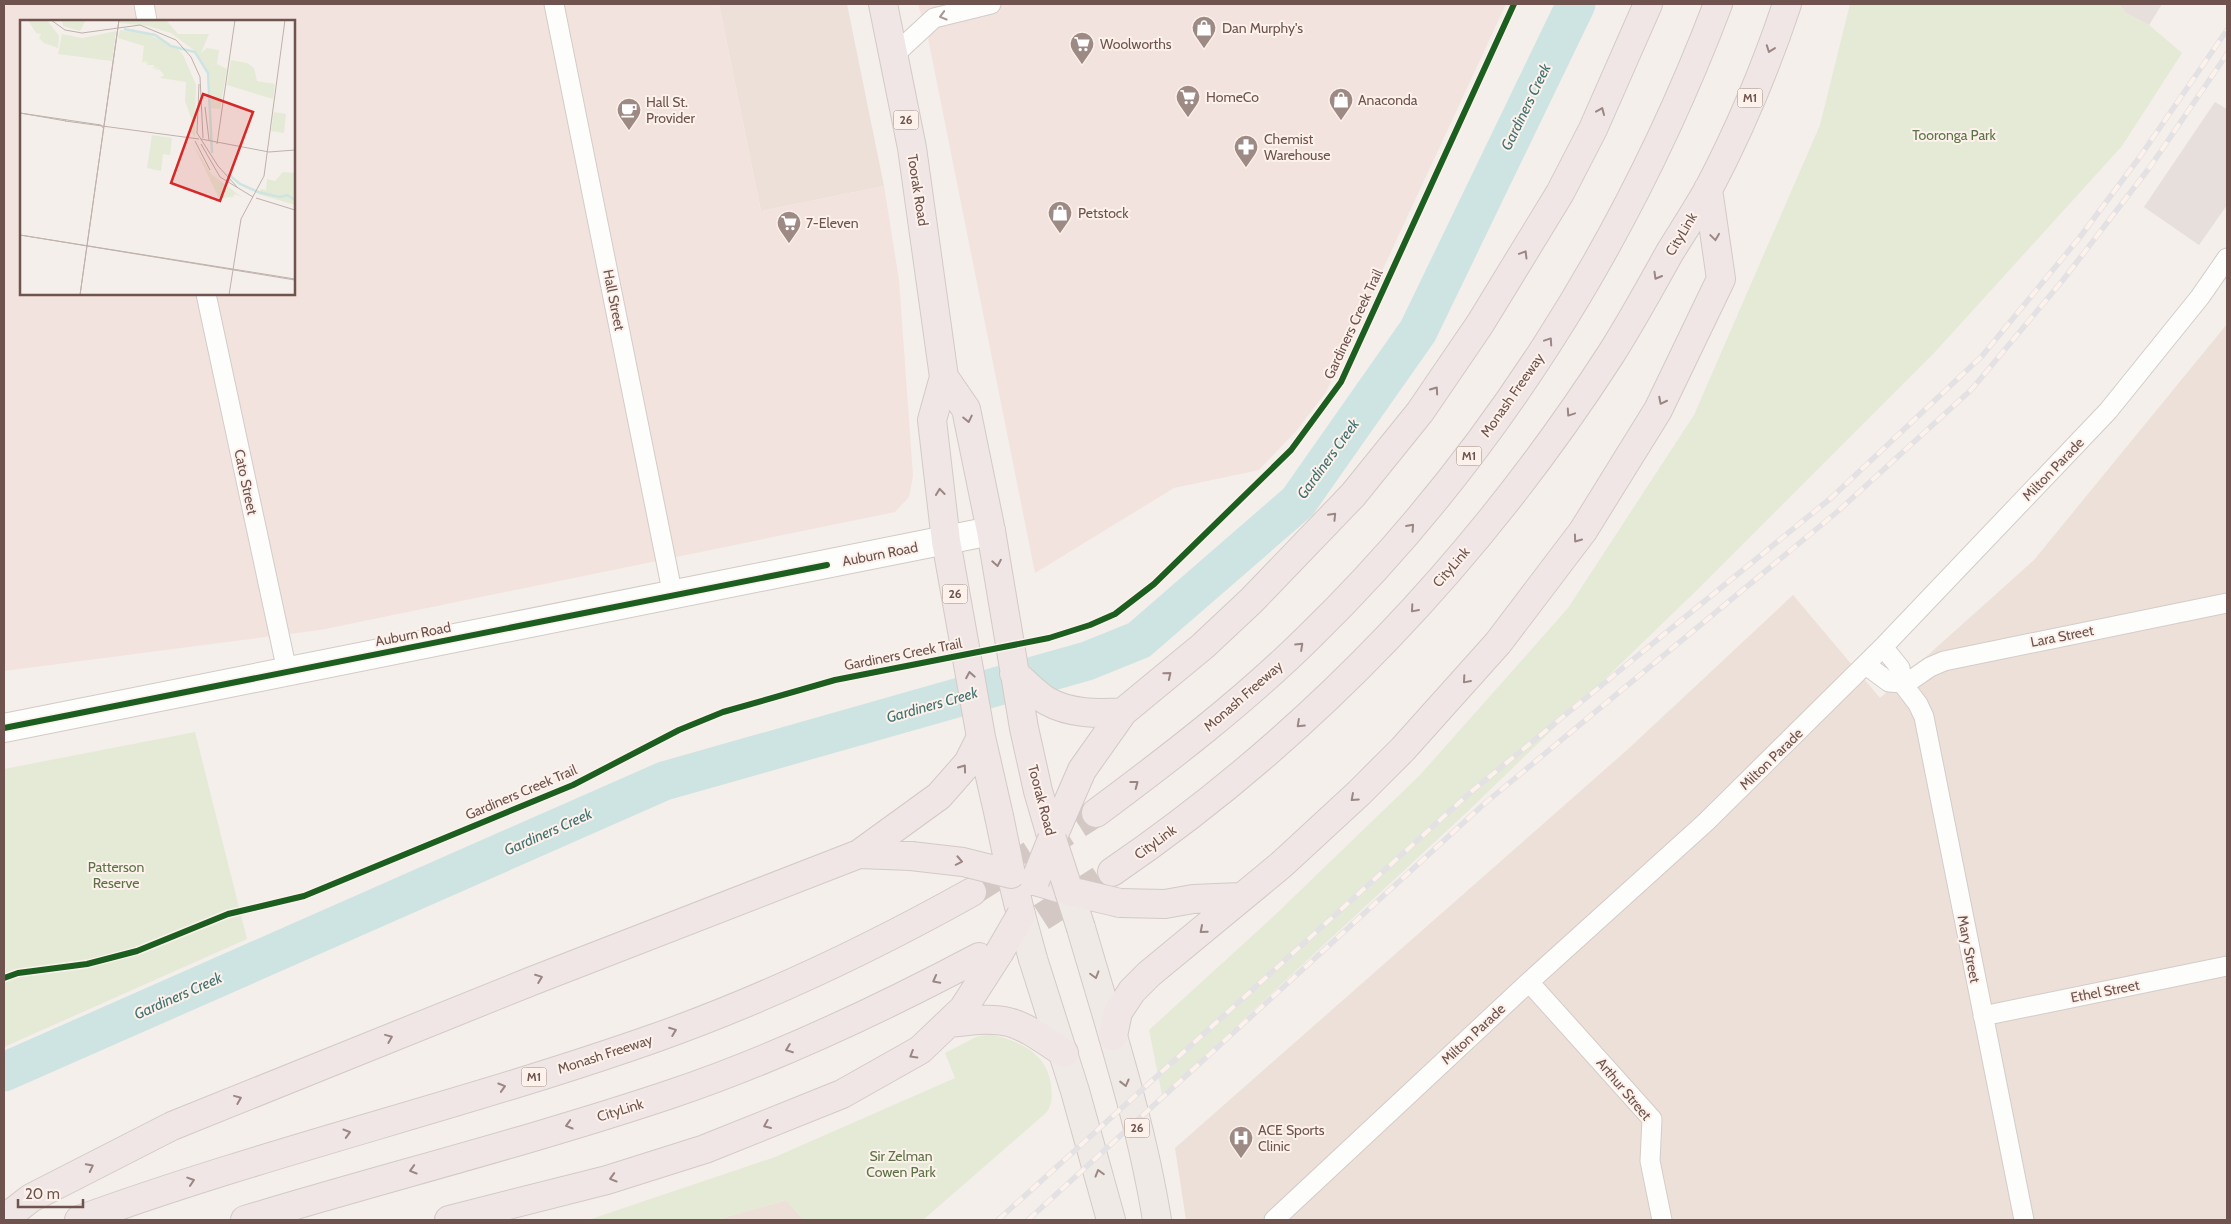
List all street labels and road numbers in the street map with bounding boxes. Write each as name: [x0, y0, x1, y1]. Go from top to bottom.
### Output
road number: M1: [1738, 89, 1762, 108]
road number: 26: [894, 110, 918, 130]
street label: Toorak Road: [903, 153, 933, 227]
street label: CityLink: [1661, 208, 1701, 259]
street label: Gardiners Creek Trail: [1320, 265, 1387, 382]
street label: Hall Street: [599, 268, 629, 333]
street label: Monash Freeway: [1476, 349, 1548, 441]
street label: Milton Parade: [2018, 434, 2088, 504]
road number: M1: [1456, 446, 1482, 466]
street label: Cato Street: [230, 448, 262, 517]
street label: Auburn Road: [841, 538, 919, 570]
street label: CityLink: [1429, 543, 1474, 591]
road number: 26: [942, 584, 968, 604]
street label: Auburn Road: [374, 618, 452, 650]
street label: Lara Street: [2029, 621, 2095, 651]
street label: Gardiners Creek Trail: [843, 634, 964, 674]
street label: Monash Freeway: [1200, 657, 1286, 735]
street label: Milton Parade: [1736, 724, 1806, 794]
street label: Gardiners Creek Trail: [462, 760, 580, 824]
street label: Toorak Road: [1024, 763, 1060, 837]
street label: CityLink: [1130, 820, 1180, 863]
street label: Mary Street: [1954, 914, 1984, 985]
street label: Ethel Street: [2069, 975, 2141, 1006]
street label: Milton Parade: [1437, 1000, 1509, 1068]
street label: Monash Freeway: [555, 1030, 655, 1078]
street label: Arthur Street: [1593, 1054, 1656, 1124]
road number: M1: [522, 1068, 546, 1086]
street label: CityLink: [595, 1094, 646, 1126]
road number: 26: [1124, 1118, 1150, 1138]

